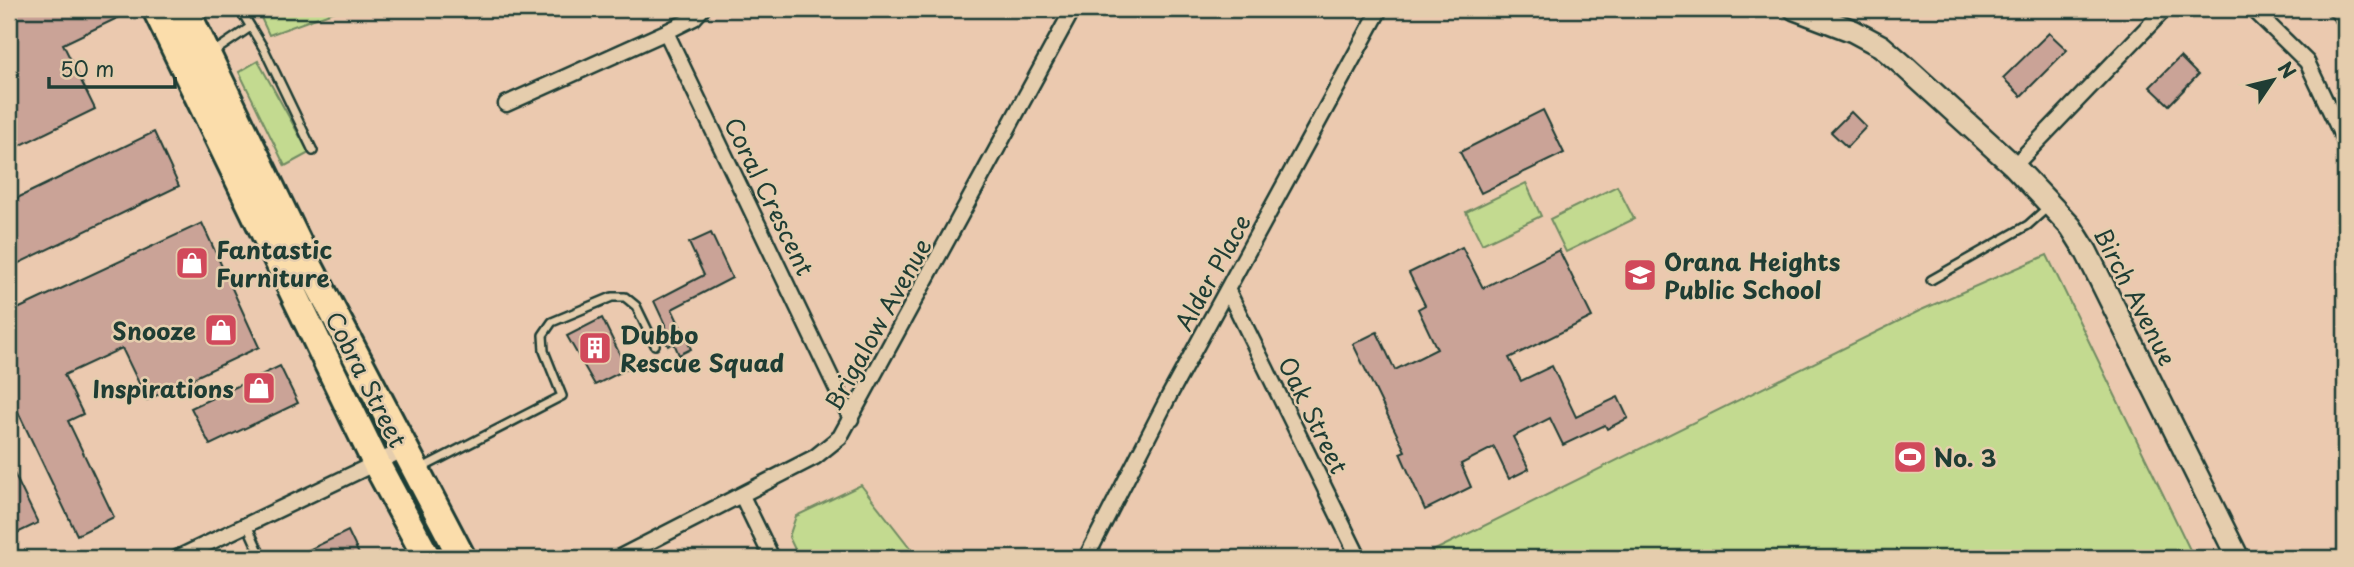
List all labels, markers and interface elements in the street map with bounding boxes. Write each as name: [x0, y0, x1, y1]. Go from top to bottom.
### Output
scale bar: [49, 46, 175, 90]
north arrow: [2238, 46, 2308, 116]
text: 50 m: [60, 52, 114, 84]
text: N: [2272, 55, 2304, 84]
street label: Coral Crescent: [716, 111, 824, 281]
street label: Alder Place: [1165, 207, 1259, 337]
street label: Birch Avenue: [2086, 221, 2186, 371]
place label: Fantastic Furniture: [216, 231, 332, 295]
street label: Brigalow Avenue: [815, 231, 939, 417]
place label: Orana Heights Public School: [1664, 243, 1841, 307]
shop icon: Fantastic Furniture: [173, 244, 211, 282]
school or university icon: Orana Heights Public School: [1621, 256, 1659, 294]
street label: Cobra Street: [317, 305, 417, 454]
shop icon: Snooze: [202, 311, 240, 349]
place label: Snooze: [112, 312, 196, 348]
place label: Dubbo Rescue Squad: [620, 316, 784, 380]
building icon: Dubbo Rescue Squad: [576, 329, 614, 367]
street label: Oak Street: [1270, 350, 1358, 480]
shop icon: Inspirations: [240, 369, 278, 407]
place label: Inspirations: [92, 370, 234, 406]
sports icon: No. 3: [1891, 438, 1929, 476]
place label: No. 3: [1934, 439, 1997, 475]

